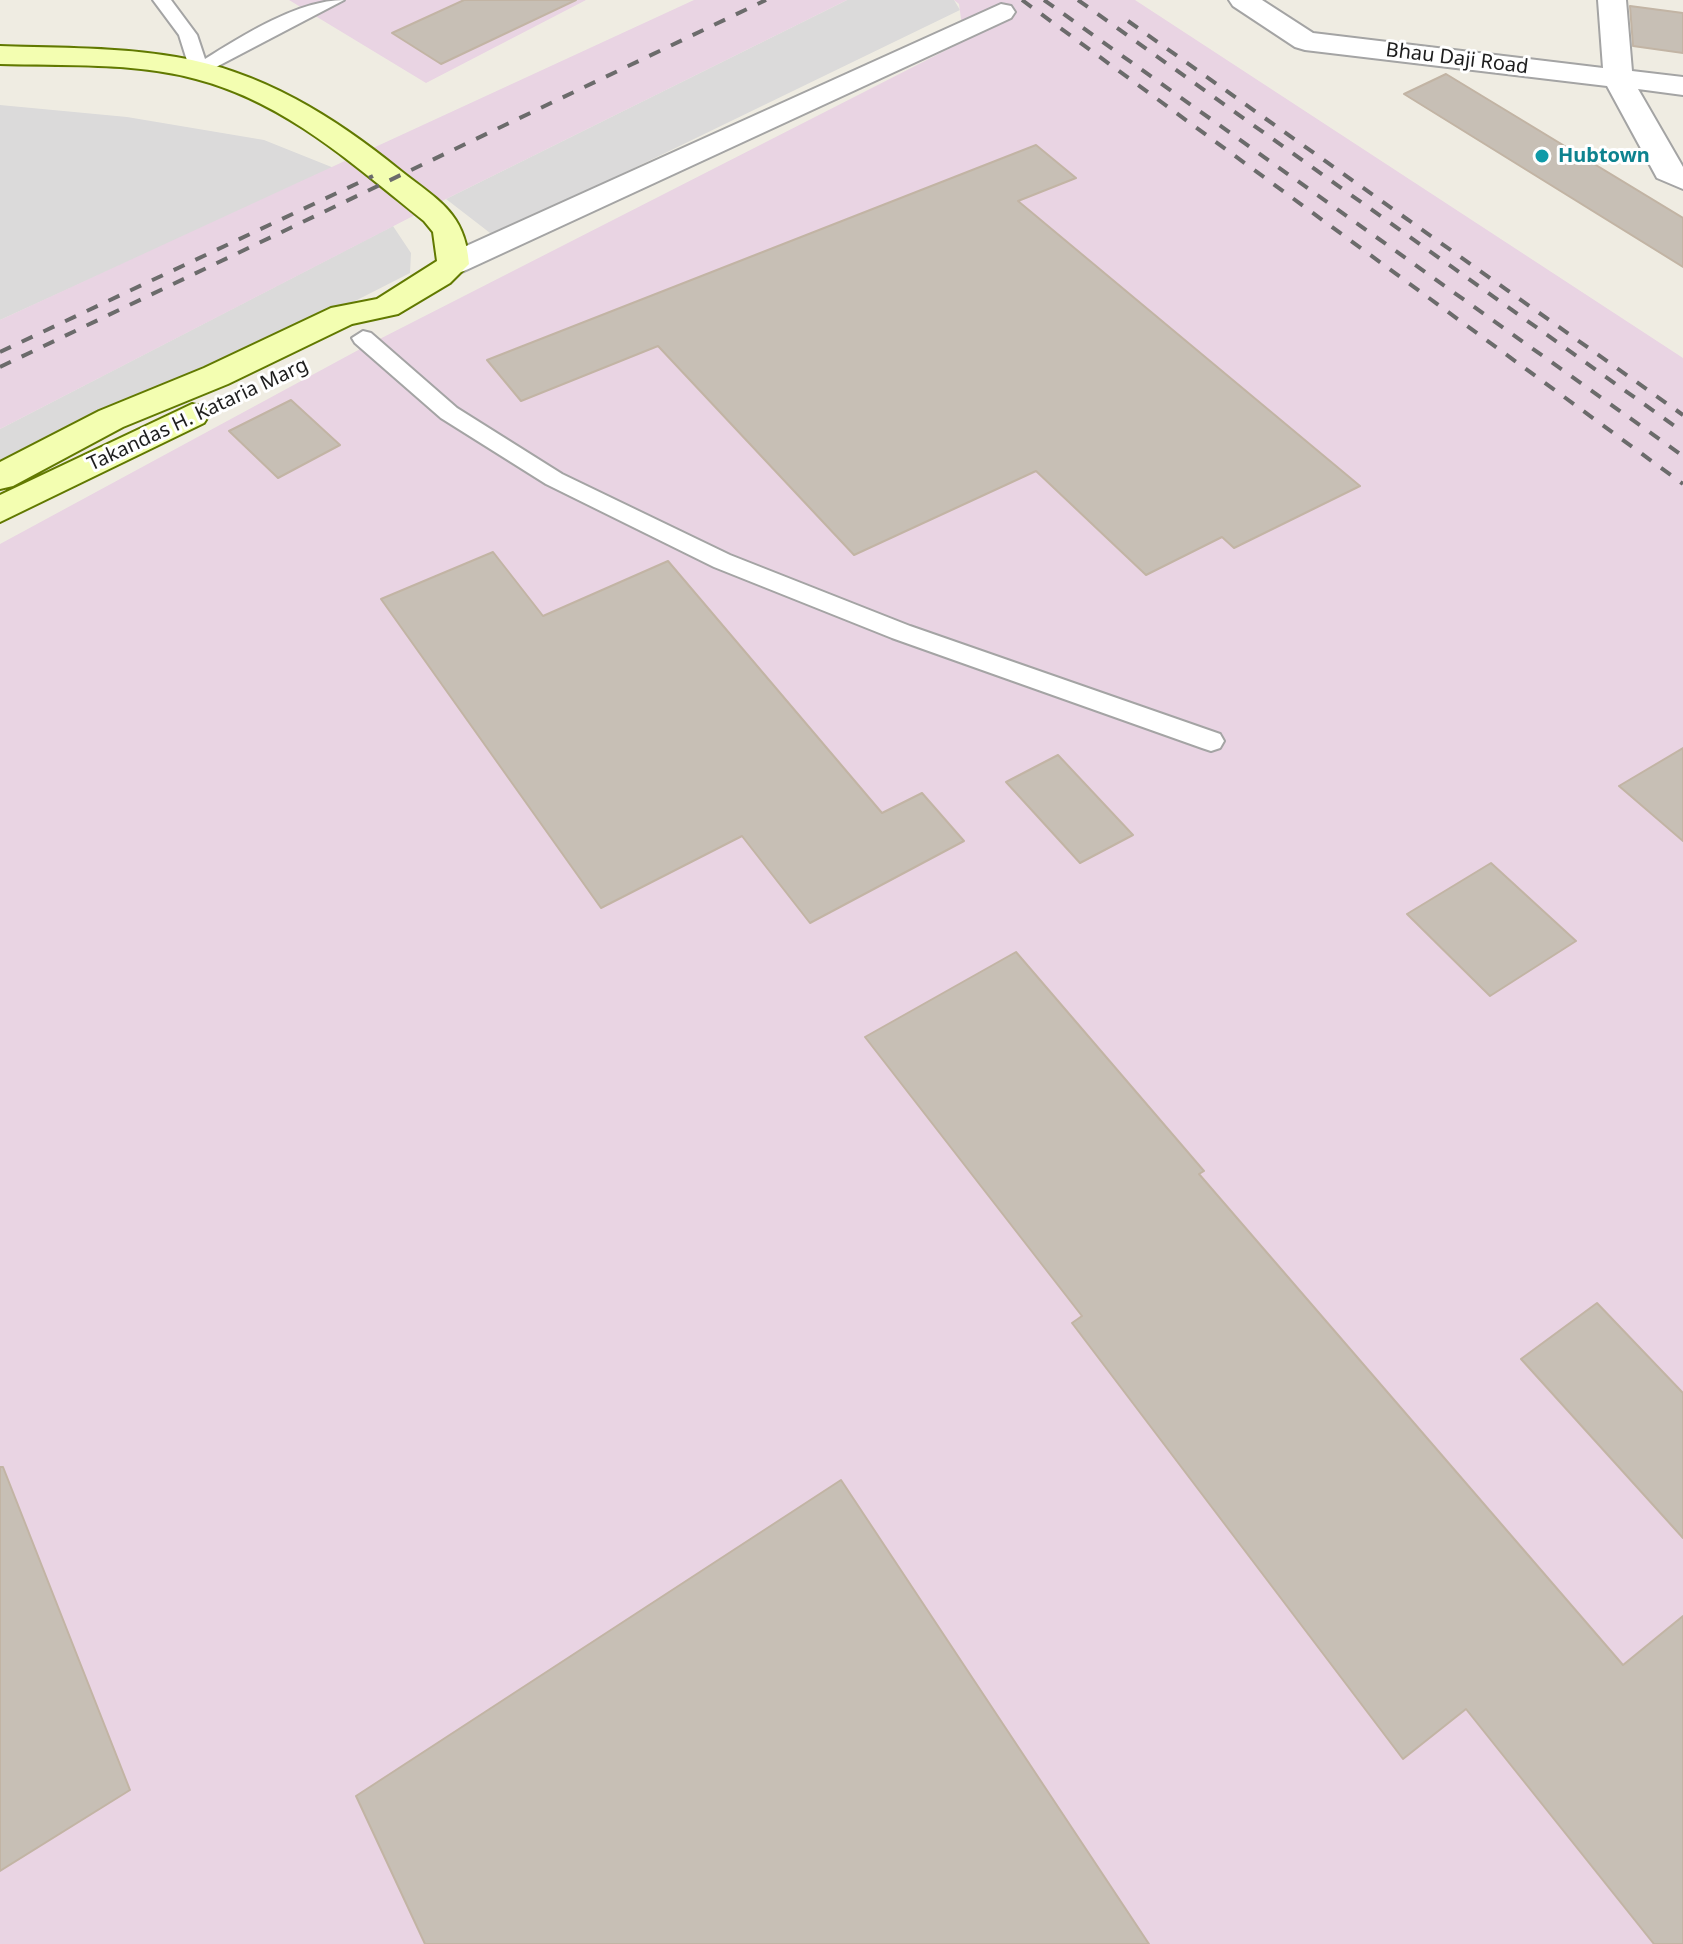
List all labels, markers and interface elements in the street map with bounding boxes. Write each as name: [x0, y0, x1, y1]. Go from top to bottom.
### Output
street label: Bhau Daji Road: [1384, 38, 1530, 80]
place label: Hubtown: [1558, 144, 1650, 168]
marker: Hubtown: [1533, 147, 1551, 165]
street label: Takandas H. Kataria Marg: [84, 353, 312, 477]

